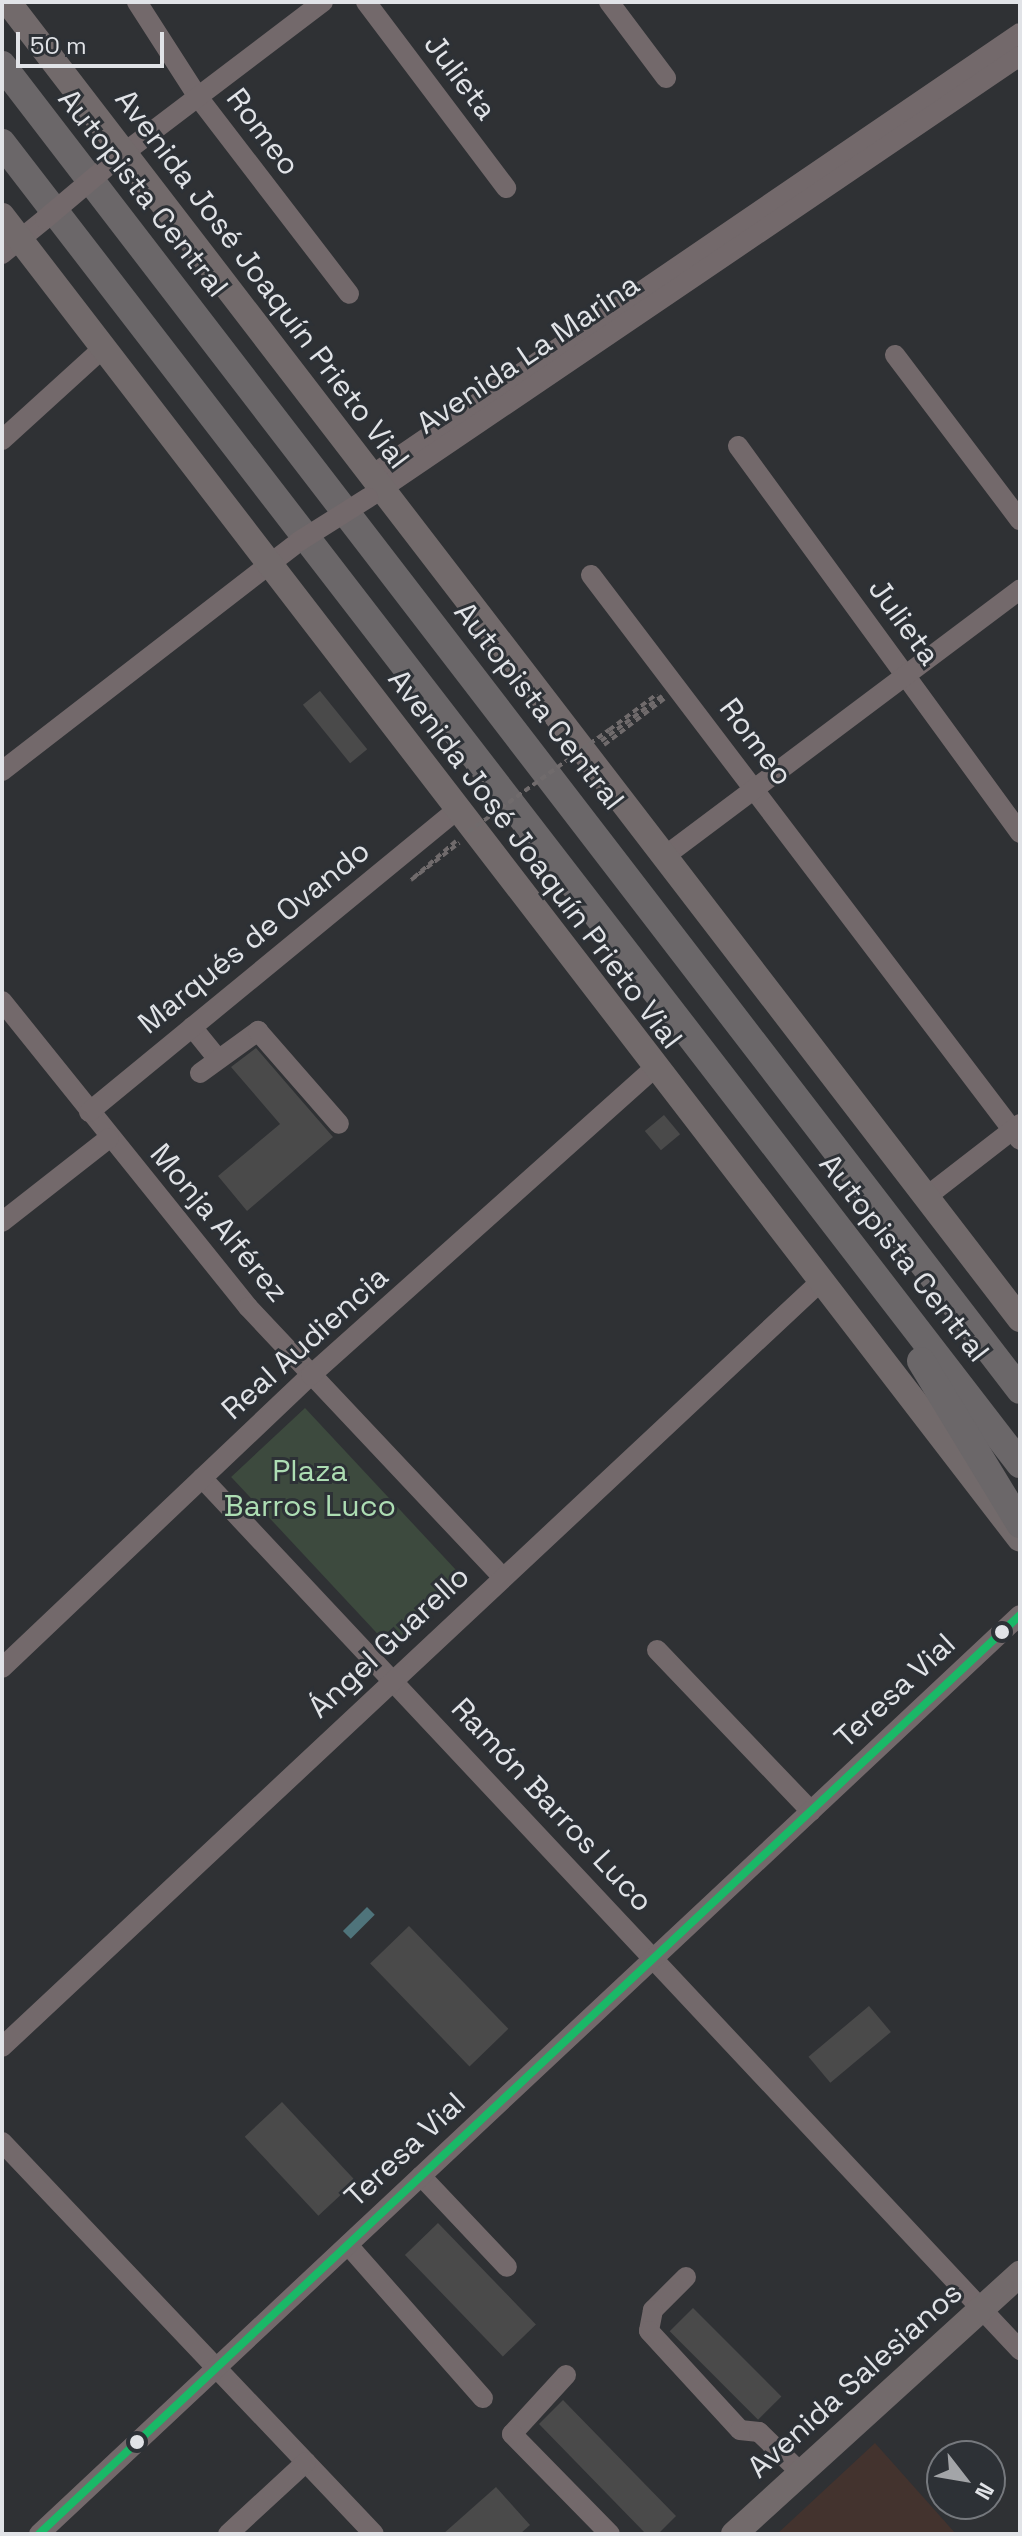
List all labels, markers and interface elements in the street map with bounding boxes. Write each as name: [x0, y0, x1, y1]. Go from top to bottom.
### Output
scale bar: [20, 16, 168, 66]
street label: Julieta: [416, 27, 504, 127]
text: 50 m: [30, 30, 87, 61]
street label: Romeo: [219, 81, 307, 183]
street label: Autopista Central: [51, 82, 235, 304]
street label: Avenida José Joaquín Prieto Vial: [107, 82, 417, 476]
street label: Avenida La Marina: [410, 266, 646, 442]
street label: Julieta: [861, 572, 947, 672]
street label: Autopista Central: [447, 595, 631, 817]
street label: Avenida José Joaquín Prieto Vial: [380, 662, 690, 1056]
street label: Romeo: [712, 691, 800, 793]
street label: Marqués de Ovando: [131, 833, 377, 1041]
street label: Monja Alférez: [142, 1137, 296, 1309]
street label: Autopista Central: [812, 1147, 996, 1369]
street label: Real Audiencia: [214, 1259, 396, 1427]
park label: Plaza Barros Luco: [224, 1453, 396, 1524]
street label: Ángel Guarello: [301, 1558, 477, 1726]
unlabelled marker: [994, 1624, 1010, 1640]
street label: Teresa Vial: [827, 1626, 963, 1756]
street label: Ramón Barros Luco: [444, 1691, 660, 1919]
street label: Teresa Vial: [337, 2085, 473, 2215]
street label: Avenida Salesianos: [741, 2274, 969, 2486]
unlabelled marker: [129, 2434, 145, 2450]
north arrow: [926, 2440, 1006, 2520]
text: N: [969, 2478, 1001, 2505]

